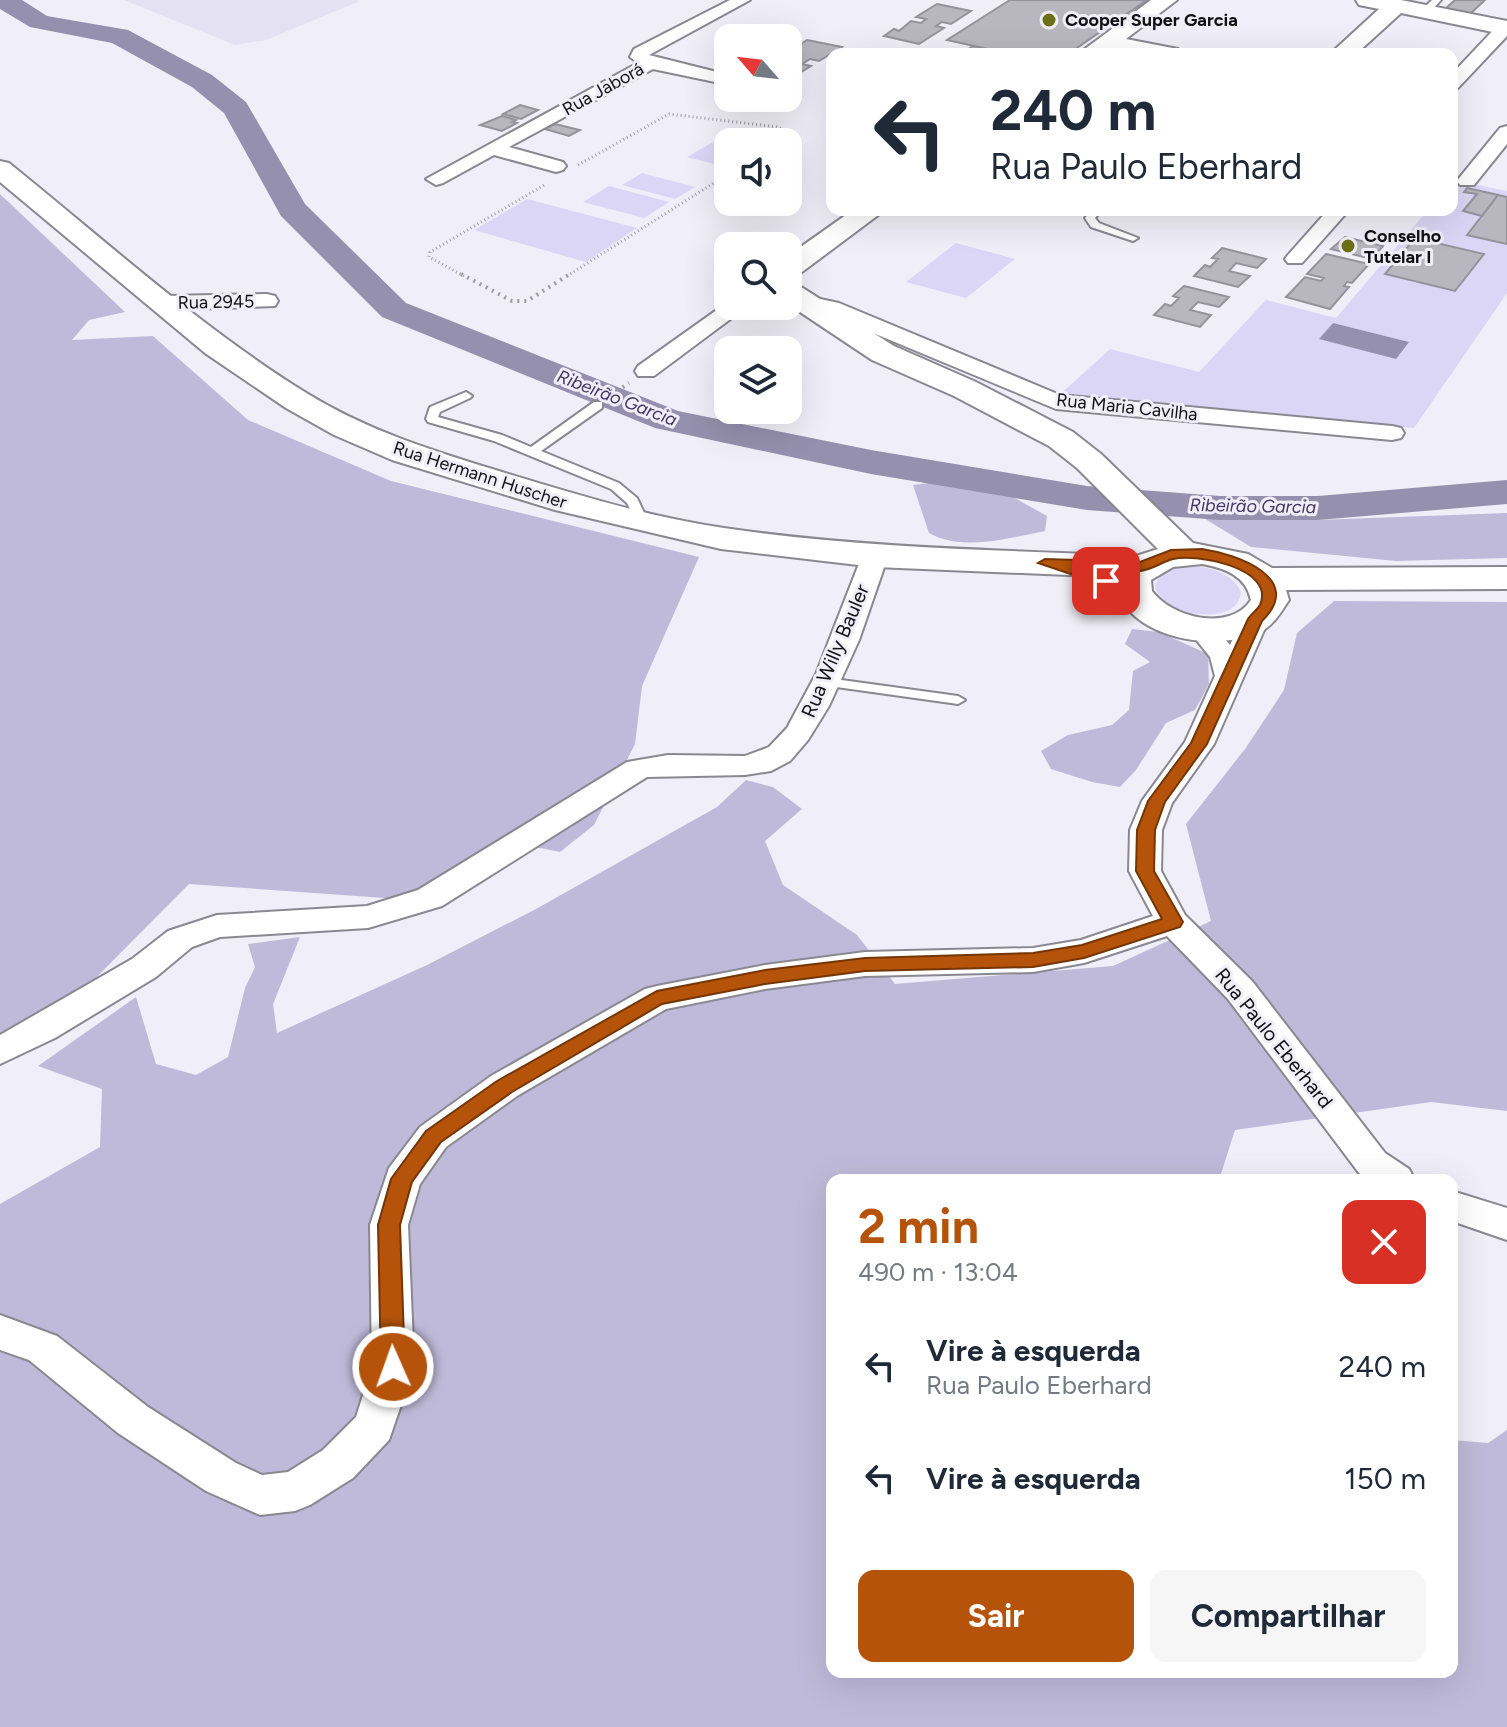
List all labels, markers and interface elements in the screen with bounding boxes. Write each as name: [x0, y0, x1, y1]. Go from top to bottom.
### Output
place label: Cooper Super Garcia: [1065, 9, 1238, 31]
marker: Cooper Super Garcia: [1040, 11, 1058, 29]
north arrow: [714, 24, 802, 112]
map controls: [714, 24, 802, 424]
street label: Rua Jaborá: [558, 58, 648, 120]
text: 240 m: [990, 77, 1156, 144]
icon: left: [858, 80, 962, 184]
button: sound: [714, 128, 802, 216]
text: Rua Paulo Eberhard: [990, 145, 1302, 188]
place label: Conselho Tutelar I: [1364, 225, 1441, 268]
button: search: [714, 232, 802, 320]
marker: Conselho Tutelar I: [1339, 237, 1357, 255]
street label: Rua 2945: [177, 290, 255, 314]
button: layers: [714, 336, 802, 424]
water label: Ribeirão Garcia: [554, 365, 680, 431]
street label: Rua Maria Cavilha: [1055, 389, 1199, 425]
street label: Rua Hermann Huscher: [391, 437, 569, 513]
water label: Ribeirão Garcia: [1190, 494, 1317, 518]
pin: [1072, 547, 1140, 615]
icon: arrive: [1084, 559, 1128, 603]
street label: Rua Willy Bauler: [796, 580, 874, 721]
street label: Rua Paulo Eberhard: [1210, 963, 1338, 1113]
text: 2 min: [858, 1197, 979, 1255]
button: close: [1342, 1200, 1426, 1284]
text: 490 m · 13:04: [858, 1256, 1018, 1288]
position arrow: [351, 1325, 435, 1409]
text: Vire à esquerda: [926, 1332, 1141, 1369]
icon: left: [858, 1344, 902, 1388]
text: 240 m: [1338, 1348, 1426, 1385]
text: Rua Paulo Eberhard: [926, 1369, 1152, 1401]
icon: left: [858, 1456, 902, 1500]
text: Vire à esquerda: [926, 1460, 1141, 1497]
text: 150 m: [1344, 1460, 1426, 1497]
button: Sair: [858, 1570, 1134, 1662]
button: Compartilhar: [1150, 1570, 1426, 1662]

